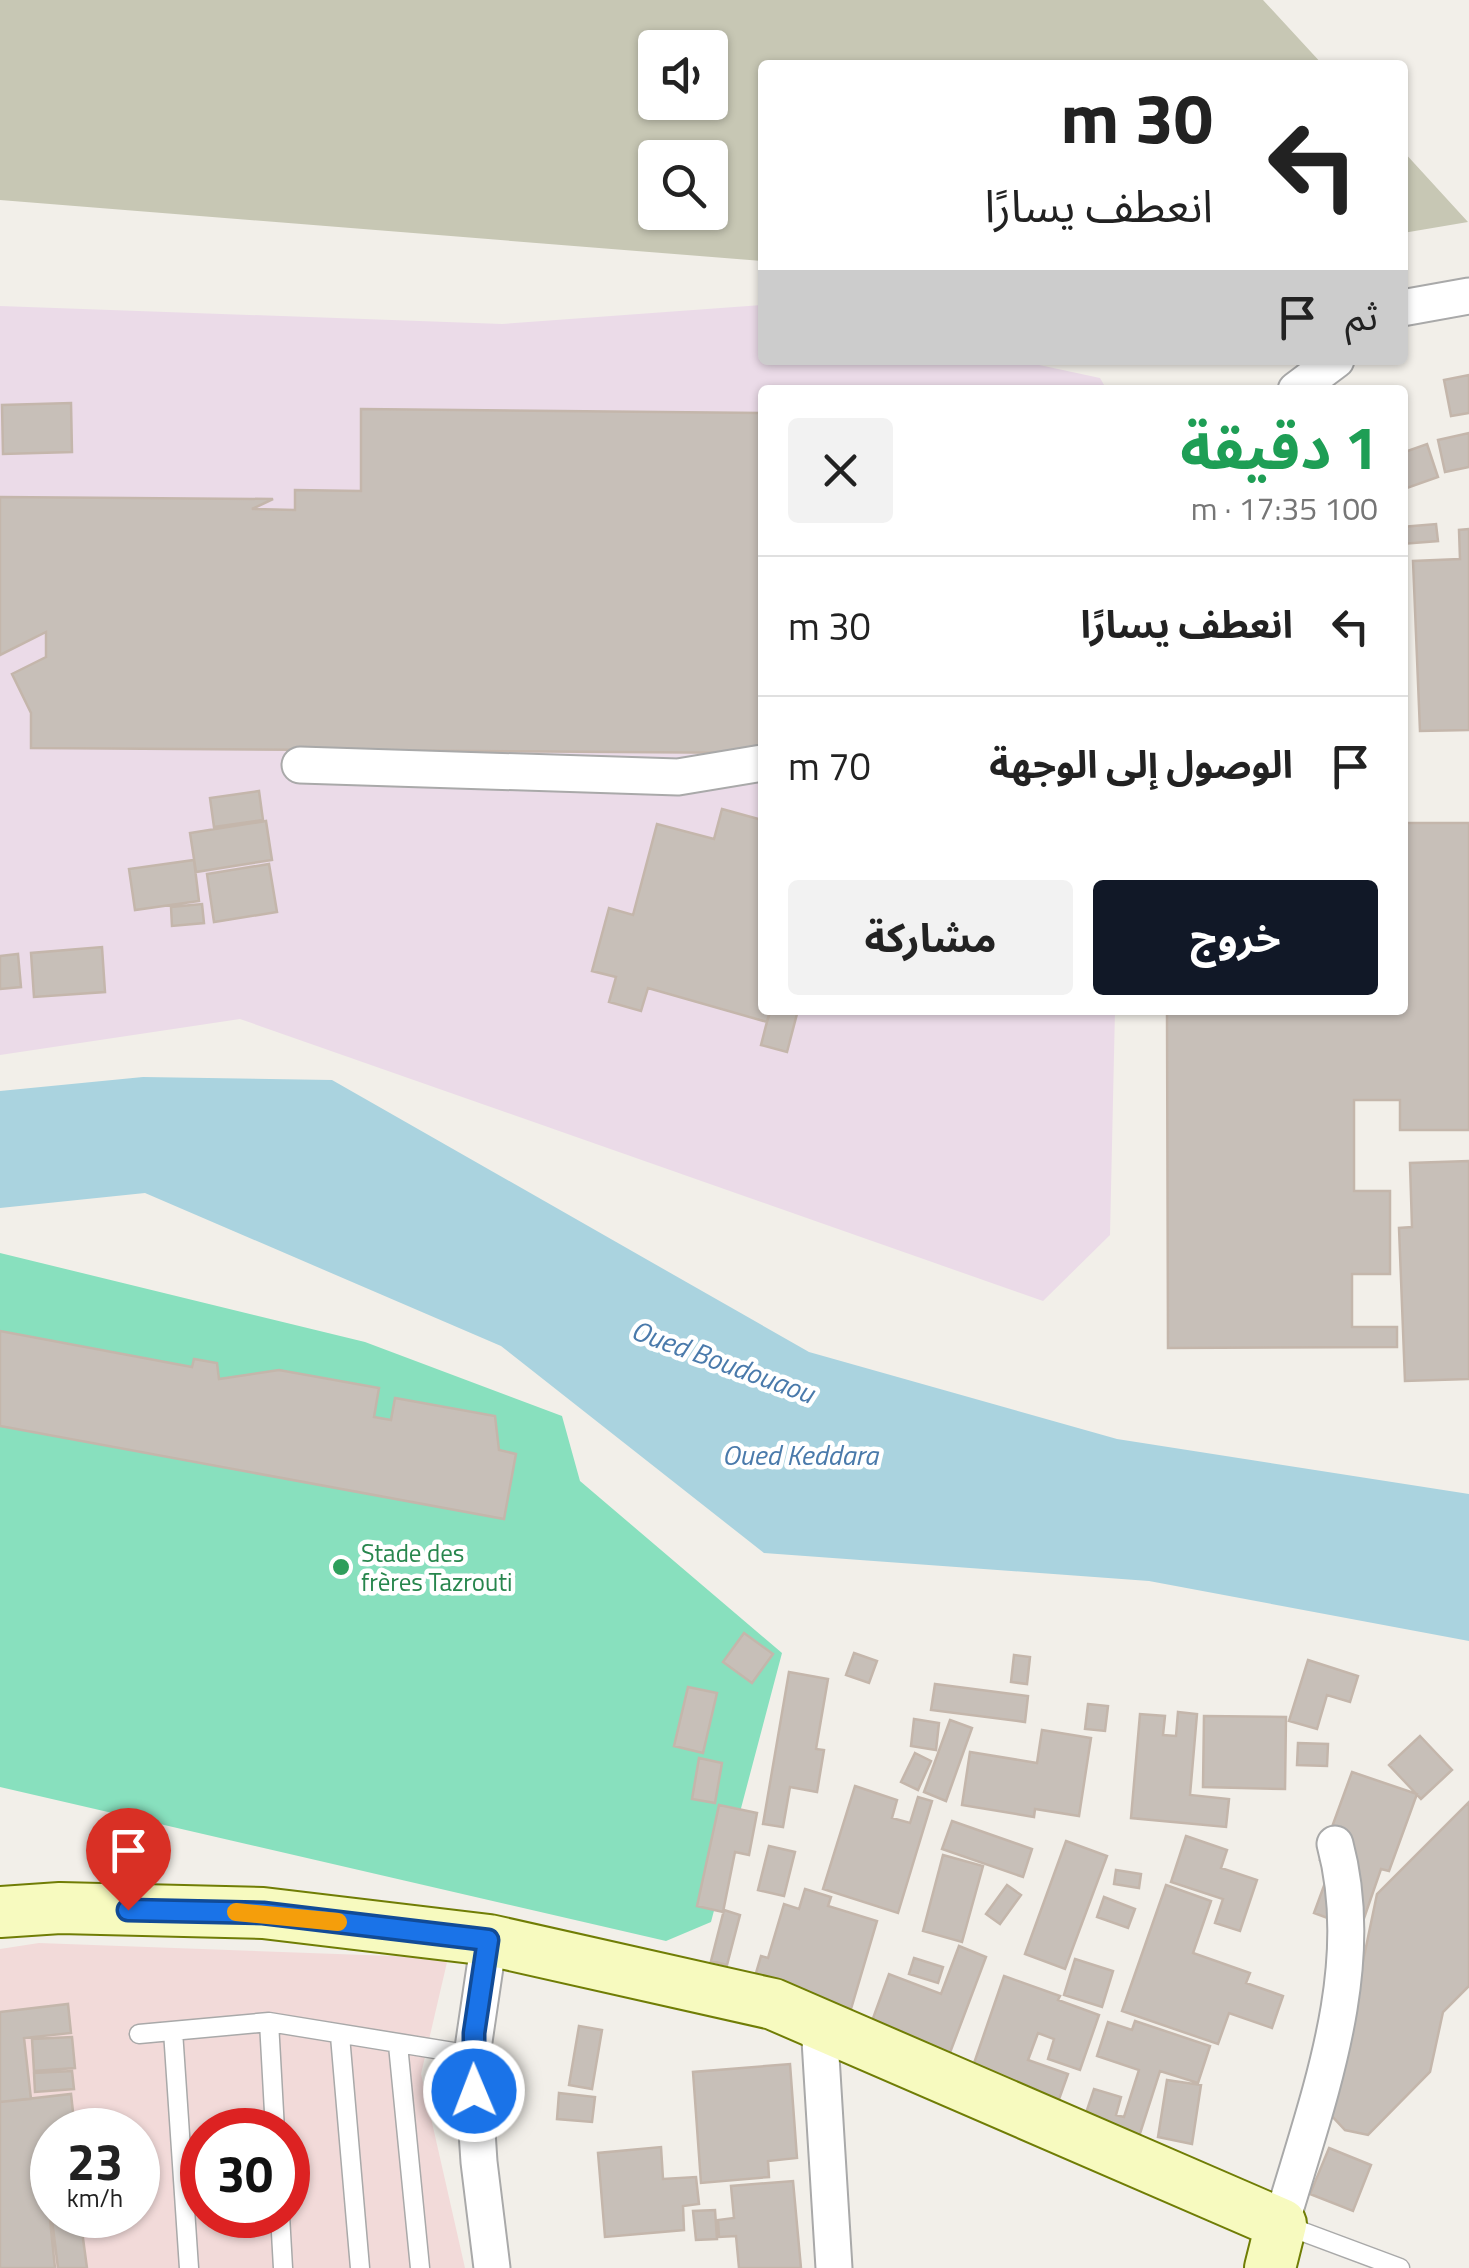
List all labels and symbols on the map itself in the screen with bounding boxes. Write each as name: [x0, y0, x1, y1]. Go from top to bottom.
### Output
water label: Oued Boudouaou: [625, 1308, 823, 1415]
water label: Oued Keddara: [722, 1433, 880, 1476]
place label: Stade des frères Tazrouti: [361, 1534, 512, 1601]
marker: Stade des frères Tazrouti: [330, 1556, 352, 1578]
pin: [86, 1808, 171, 1911]
position arrow: [422, 2039, 526, 2143]
speed limit sign: 30: [180, 2108, 310, 2238]

